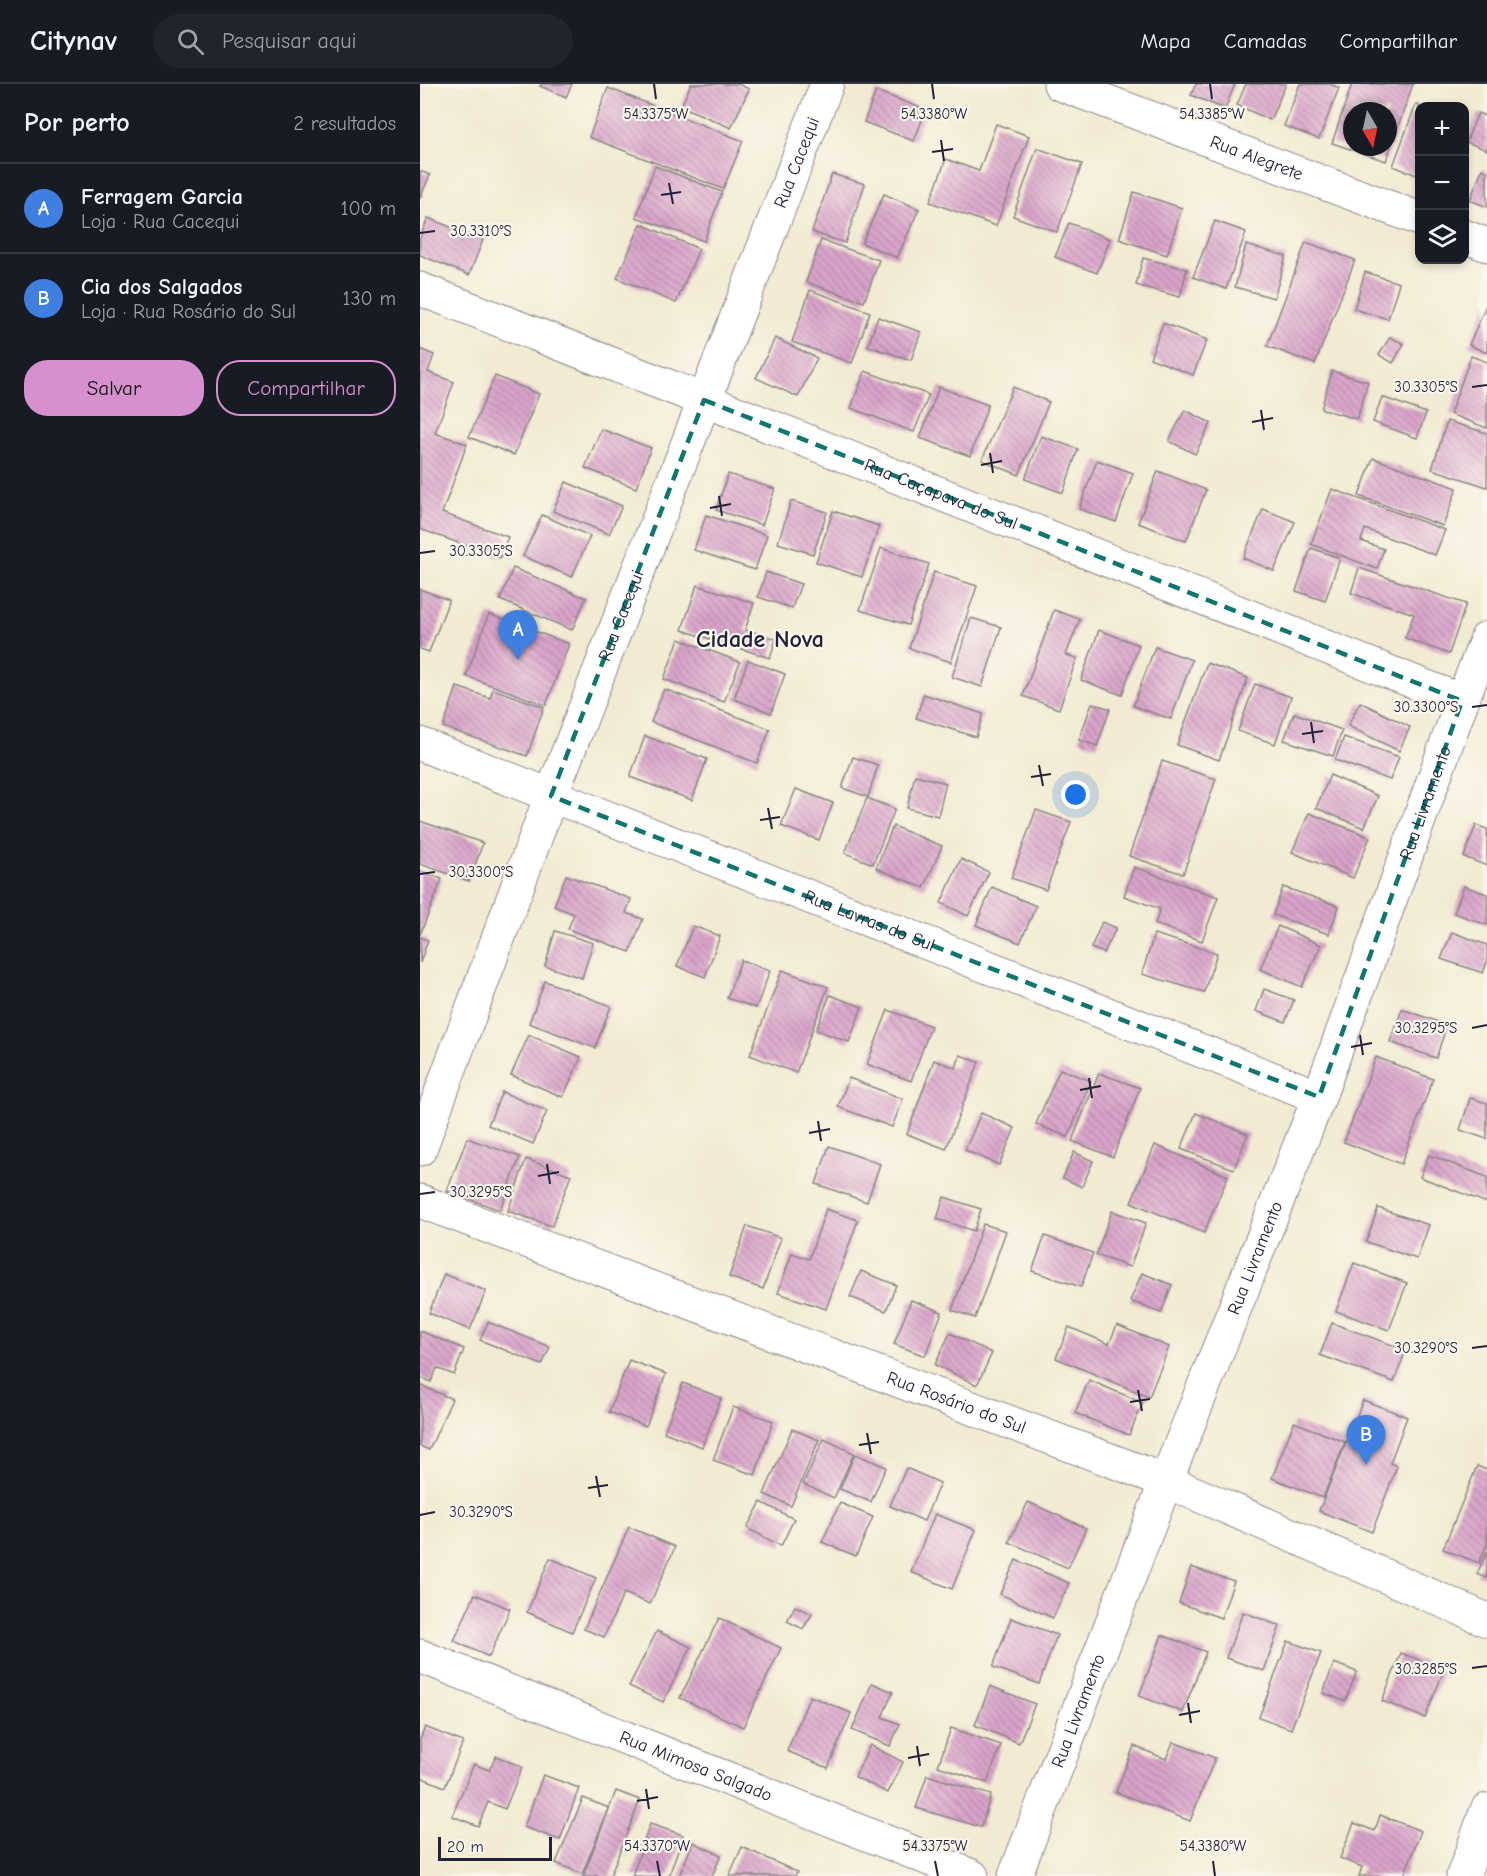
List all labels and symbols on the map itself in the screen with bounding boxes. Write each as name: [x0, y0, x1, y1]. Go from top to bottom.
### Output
north arrow: [1343, 102, 1397, 156]
text: 54.3375°W: [624, 105, 688, 123]
text: 54.3380°W: [901, 105, 967, 123]
text: 54.3385°W: [1179, 105, 1245, 123]
street label: Rua Cacequi: [769, 114, 824, 211]
street label: Rua Alegrete: [1207, 131, 1306, 185]
text: 30.3310°S: [450, 222, 512, 240]
text: 30.3305°S: [1394, 378, 1458, 396]
street label: Rua Caçapava do Sul: [861, 454, 1021, 534]
text: 30.3305°S: [449, 542, 513, 560]
street label: Rua Cacequi: [594, 567, 648, 664]
pin: A: [498, 610, 538, 660]
district label: Cidade Nova: [696, 625, 824, 653]
text: 30.3300°S: [1394, 698, 1458, 716]
street label: Rua Livramento: [1395, 743, 1455, 863]
your location: [1061, 780, 1090, 809]
text: 30.3300°S: [449, 863, 513, 881]
street label: Rua Lavras do Sul: [801, 885, 938, 956]
text: 30.3295°S: [1395, 1019, 1457, 1037]
text: 30.3295°S: [450, 1183, 512, 1201]
street label: Rua Livramento: [1223, 1198, 1287, 1318]
text: 30.3290°S: [1394, 1339, 1458, 1357]
street label: Rua Rosário do Sul: [884, 1367, 1029, 1438]
pin: B: [1346, 1416, 1386, 1465]
text: 30.3290°S: [449, 1503, 513, 1521]
street label: Rua Livramento: [1047, 1651, 1109, 1770]
text: 30.3285°S: [1395, 1660, 1457, 1678]
street label: Rua Mimosa Salgado: [616, 1726, 775, 1806]
scale bar: [438, 1834, 552, 1862]
text: 54.3370°W: [624, 1837, 690, 1855]
text: 54.3375°W: [903, 1837, 967, 1855]
text: 54.3380°W: [1180, 1837, 1246, 1855]

